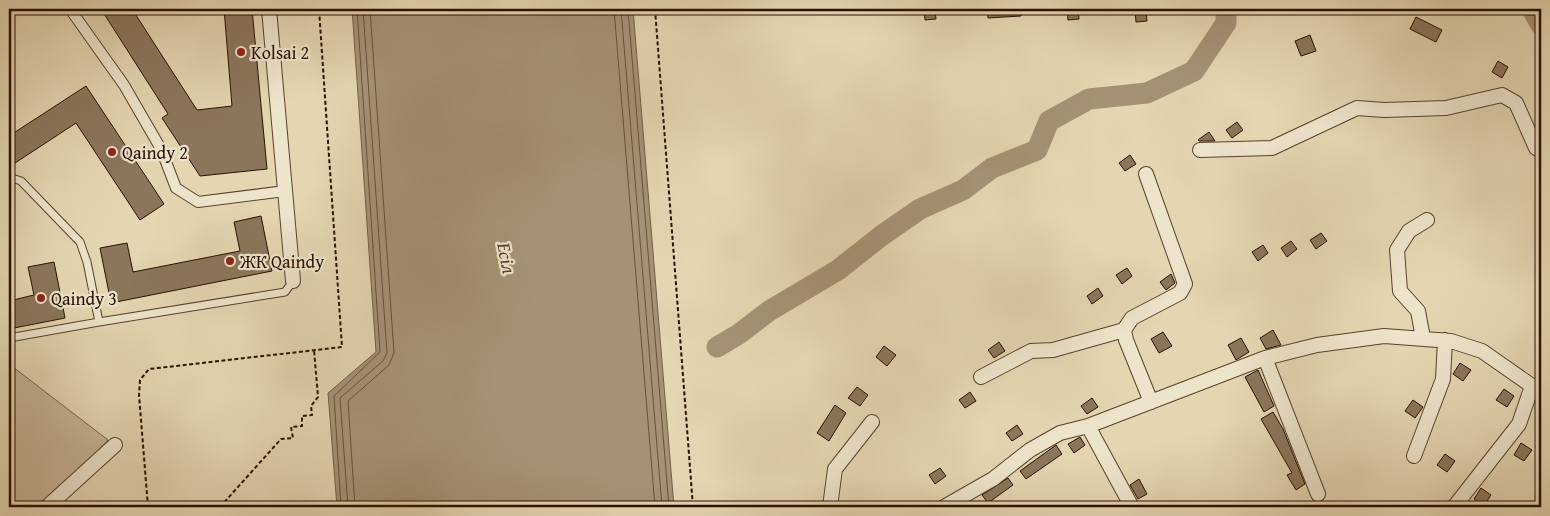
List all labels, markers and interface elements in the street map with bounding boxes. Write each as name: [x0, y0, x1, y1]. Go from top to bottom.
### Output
place label: Kolsai 2: [251, 39, 309, 66]
marker: Kolsai 2: [235, 46, 247, 58]
place label: Qaindy 2: [122, 139, 188, 166]
marker: Qaindy 2: [106, 146, 118, 158]
water label: Есіл: [490, 239, 524, 276]
place label: ЖК Qaindy: [239, 248, 324, 275]
marker: ЖК Qaindy: [224, 255, 236, 267]
place label: Qaindy 3: [51, 285, 117, 312]
marker: Qaindy 3: [35, 292, 47, 304]

